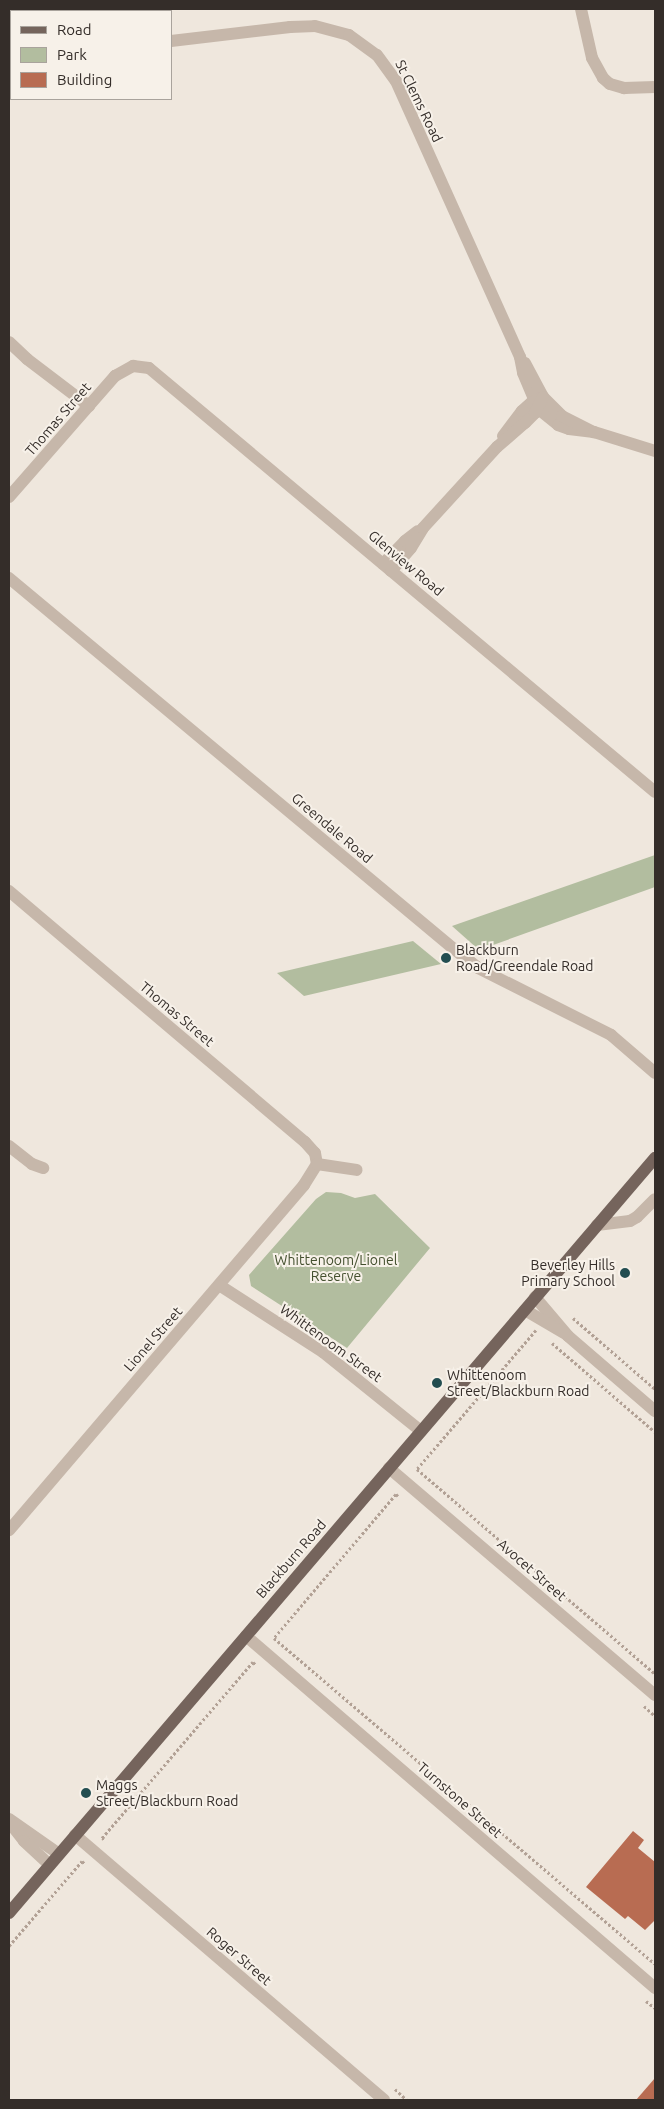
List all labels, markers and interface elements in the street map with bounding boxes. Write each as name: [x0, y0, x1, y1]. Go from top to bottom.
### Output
legend: [10, 10, 172, 100]
text: Road: [57, 21, 92, 38]
text: Park: [57, 46, 87, 63]
street label: St Clems Road: [392, 57, 446, 145]
text: Building: [57, 71, 112, 88]
street label: Thomas Street: [22, 379, 94, 459]
street label: Glenview Road: [365, 527, 447, 599]
street label: Greendale Road: [288, 789, 376, 867]
place label: Blackburn Road/Greendale Road: [456, 942, 593, 974]
marker: Blackburn Road/Greendale Road: [440, 952, 452, 964]
street label: Thomas Street: [137, 978, 217, 1050]
park label: Whittenoom/Lionel Reserve: [275, 1252, 397, 1284]
place label: Beverley Hills Primary School: [521, 1257, 615, 1290]
marker: Beverley Hills Primary School: [619, 1267, 631, 1279]
street label: Whittenoom Street: [277, 1300, 385, 1386]
street label: Lionel Street: [120, 1303, 186, 1375]
place label: Whittenoom Street/Blackburn Road: [447, 1367, 590, 1400]
marker: Whittenoom Street/Blackburn Road: [431, 1377, 443, 1389]
street label: Blackburn Road: [252, 1516, 330, 1602]
street label: Avocet Street: [494, 1535, 570, 1605]
street label: Turnstone Street: [414, 1759, 506, 1841]
place label: Maggs Street/Blackburn Road: [96, 1777, 239, 1810]
marker: Maggs Street/Blackburn Road: [80, 1787, 92, 1799]
street label: Roger Street: [203, 1923, 275, 1989]

